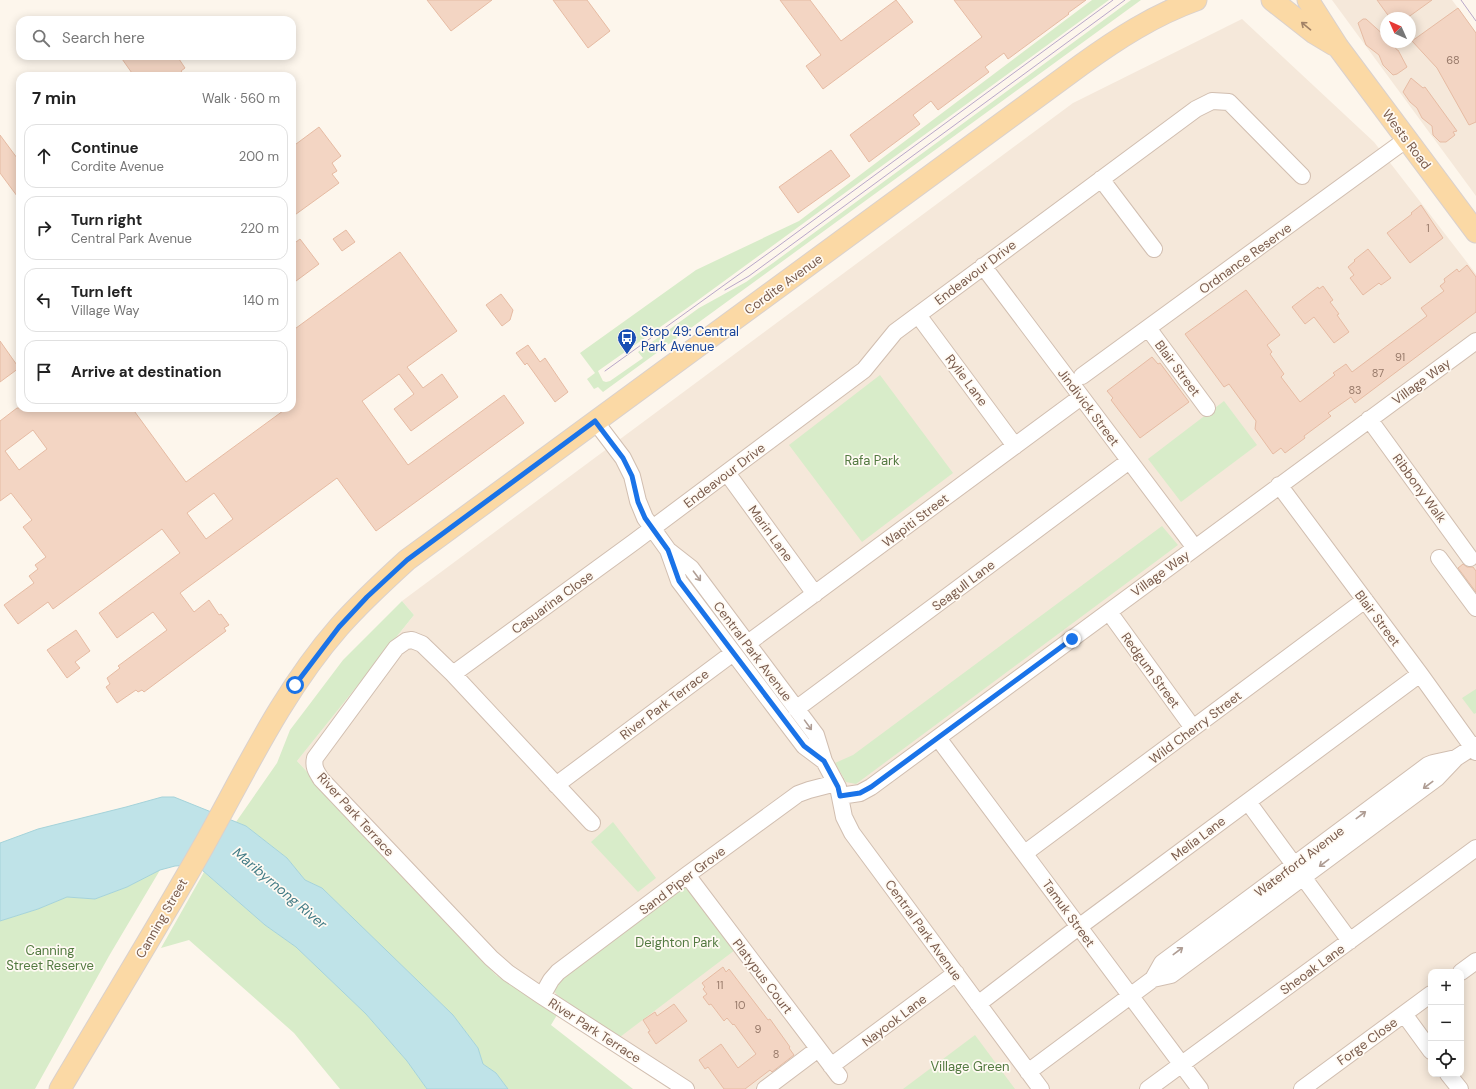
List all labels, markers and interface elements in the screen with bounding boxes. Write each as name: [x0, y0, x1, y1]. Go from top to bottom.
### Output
north arrow: [1380, 12, 1416, 48]
search box: [16, 16, 296, 60]
one-way arrow: [1300, 22, 1311, 31]
icon: search: [30, 27, 52, 49]
text: Search here: [62, 28, 145, 48]
house number: 68: [1446, 53, 1460, 67]
text: 7 min: [32, 87, 76, 109]
text: Walk · 560 m: [202, 90, 280, 107]
street label: Wests Road: [1378, 106, 1435, 173]
text: Continue: [71, 138, 139, 158]
icon: ahead: [33, 145, 55, 167]
text: 200 m: [239, 148, 279, 165]
text: Cordite Avenue: [71, 158, 164, 175]
text: Turn right: [71, 210, 142, 230]
icon: right: [33, 217, 55, 239]
street label: Ordnance Reserve: [1196, 219, 1295, 298]
text: 220 m: [240, 220, 279, 237]
house number: 1: [1426, 221, 1430, 235]
text: Central Park Avenue: [71, 230, 192, 247]
street label: Endeavour Drive: [931, 236, 1020, 309]
street label: Cordite Avenue: [741, 250, 826, 319]
text: Turn left: [71, 282, 132, 302]
icon: left: [33, 289, 55, 311]
text: 140 m: [243, 292, 279, 309]
text: Village Way: [71, 302, 140, 319]
place label: Stop 49: Central Park Avenue: [641, 323, 739, 355]
bus stop icon: Stop 49: Central Park Avenue: [616, 327, 638, 355]
street label: Blair Street: [1151, 337, 1204, 400]
house number: 91: [1395, 350, 1405, 364]
street label: Rylie Lane: [942, 351, 992, 410]
street label: Village Way: [1389, 354, 1454, 408]
icon: arrive: [33, 361, 55, 383]
text: Arrive at destination: [71, 362, 222, 382]
street label: Jindivick Street: [1054, 365, 1123, 449]
house number: 87: [1372, 366, 1384, 380]
house number: 83: [1348, 383, 1362, 397]
street label: Endeavour Drive: [680, 439, 769, 512]
street label: Ribbony Walk: [1389, 450, 1451, 527]
park label: Rafa Park: [845, 452, 900, 469]
street label: Wapiti Street: [879, 490, 952, 551]
street label: Marin Lane: [744, 502, 797, 565]
street label: Village Way: [1128, 546, 1193, 600]
street label: Seagull Lane: [928, 556, 998, 615]
street label: Casuarina Close: [508, 567, 597, 638]
one-way arrow: [693, 570, 701, 581]
street label: Blair Street: [1351, 587, 1404, 650]
street label: Central Park Avenue: [709, 598, 796, 705]
street label: Redgum Street: [1117, 629, 1184, 711]
route end: [1063, 630, 1081, 648]
street label: River Park Terrace: [616, 665, 712, 743]
route start: [286, 676, 304, 694]
street label: Wild Cherry Street: [1146, 687, 1245, 768]
one-way arrow: [804, 719, 812, 730]
street label: River Park Terrace: [313, 769, 398, 860]
one-way arrow: [1423, 780, 1434, 789]
one-way arrow: [1356, 811, 1367, 819]
street label: Melia Lane: [1168, 812, 1229, 864]
street label: Waterford Avenue: [1251, 822, 1348, 901]
street label: Sand Piper Grove: [636, 842, 729, 918]
water label: Maribyrnong River: [229, 843, 331, 933]
one-way arrow: [1319, 859, 1330, 867]
street label: Canning Street: [132, 875, 191, 961]
street label: Central Park Avenue: [881, 876, 966, 984]
street label: Tamuk Street: [1038, 876, 1099, 950]
park label: Deighton Park: [635, 934, 719, 951]
street label: Platypus Court: [729, 935, 796, 1017]
street label: Sheoak Lane: [1277, 940, 1348, 999]
park label: Canning Street Reserve: [6, 942, 94, 974]
one-way arrow: [1172, 947, 1183, 955]
map controls: [1428, 969, 1464, 1077]
button: +: [1428, 969, 1464, 1005]
house number: 11: [717, 978, 723, 992]
street label: Nayook Lane: [859, 991, 930, 1050]
street label: River Park Terrace: [545, 994, 644, 1067]
house number: 10: [735, 998, 745, 1012]
button: −: [1428, 1005, 1464, 1041]
street label: Forge Close: [1334, 1014, 1401, 1069]
house number: 9: [755, 1022, 762, 1036]
button: locate: [1428, 1041, 1464, 1077]
house number: 8: [773, 1047, 779, 1061]
park label: Village Green: [930, 1058, 1010, 1075]

